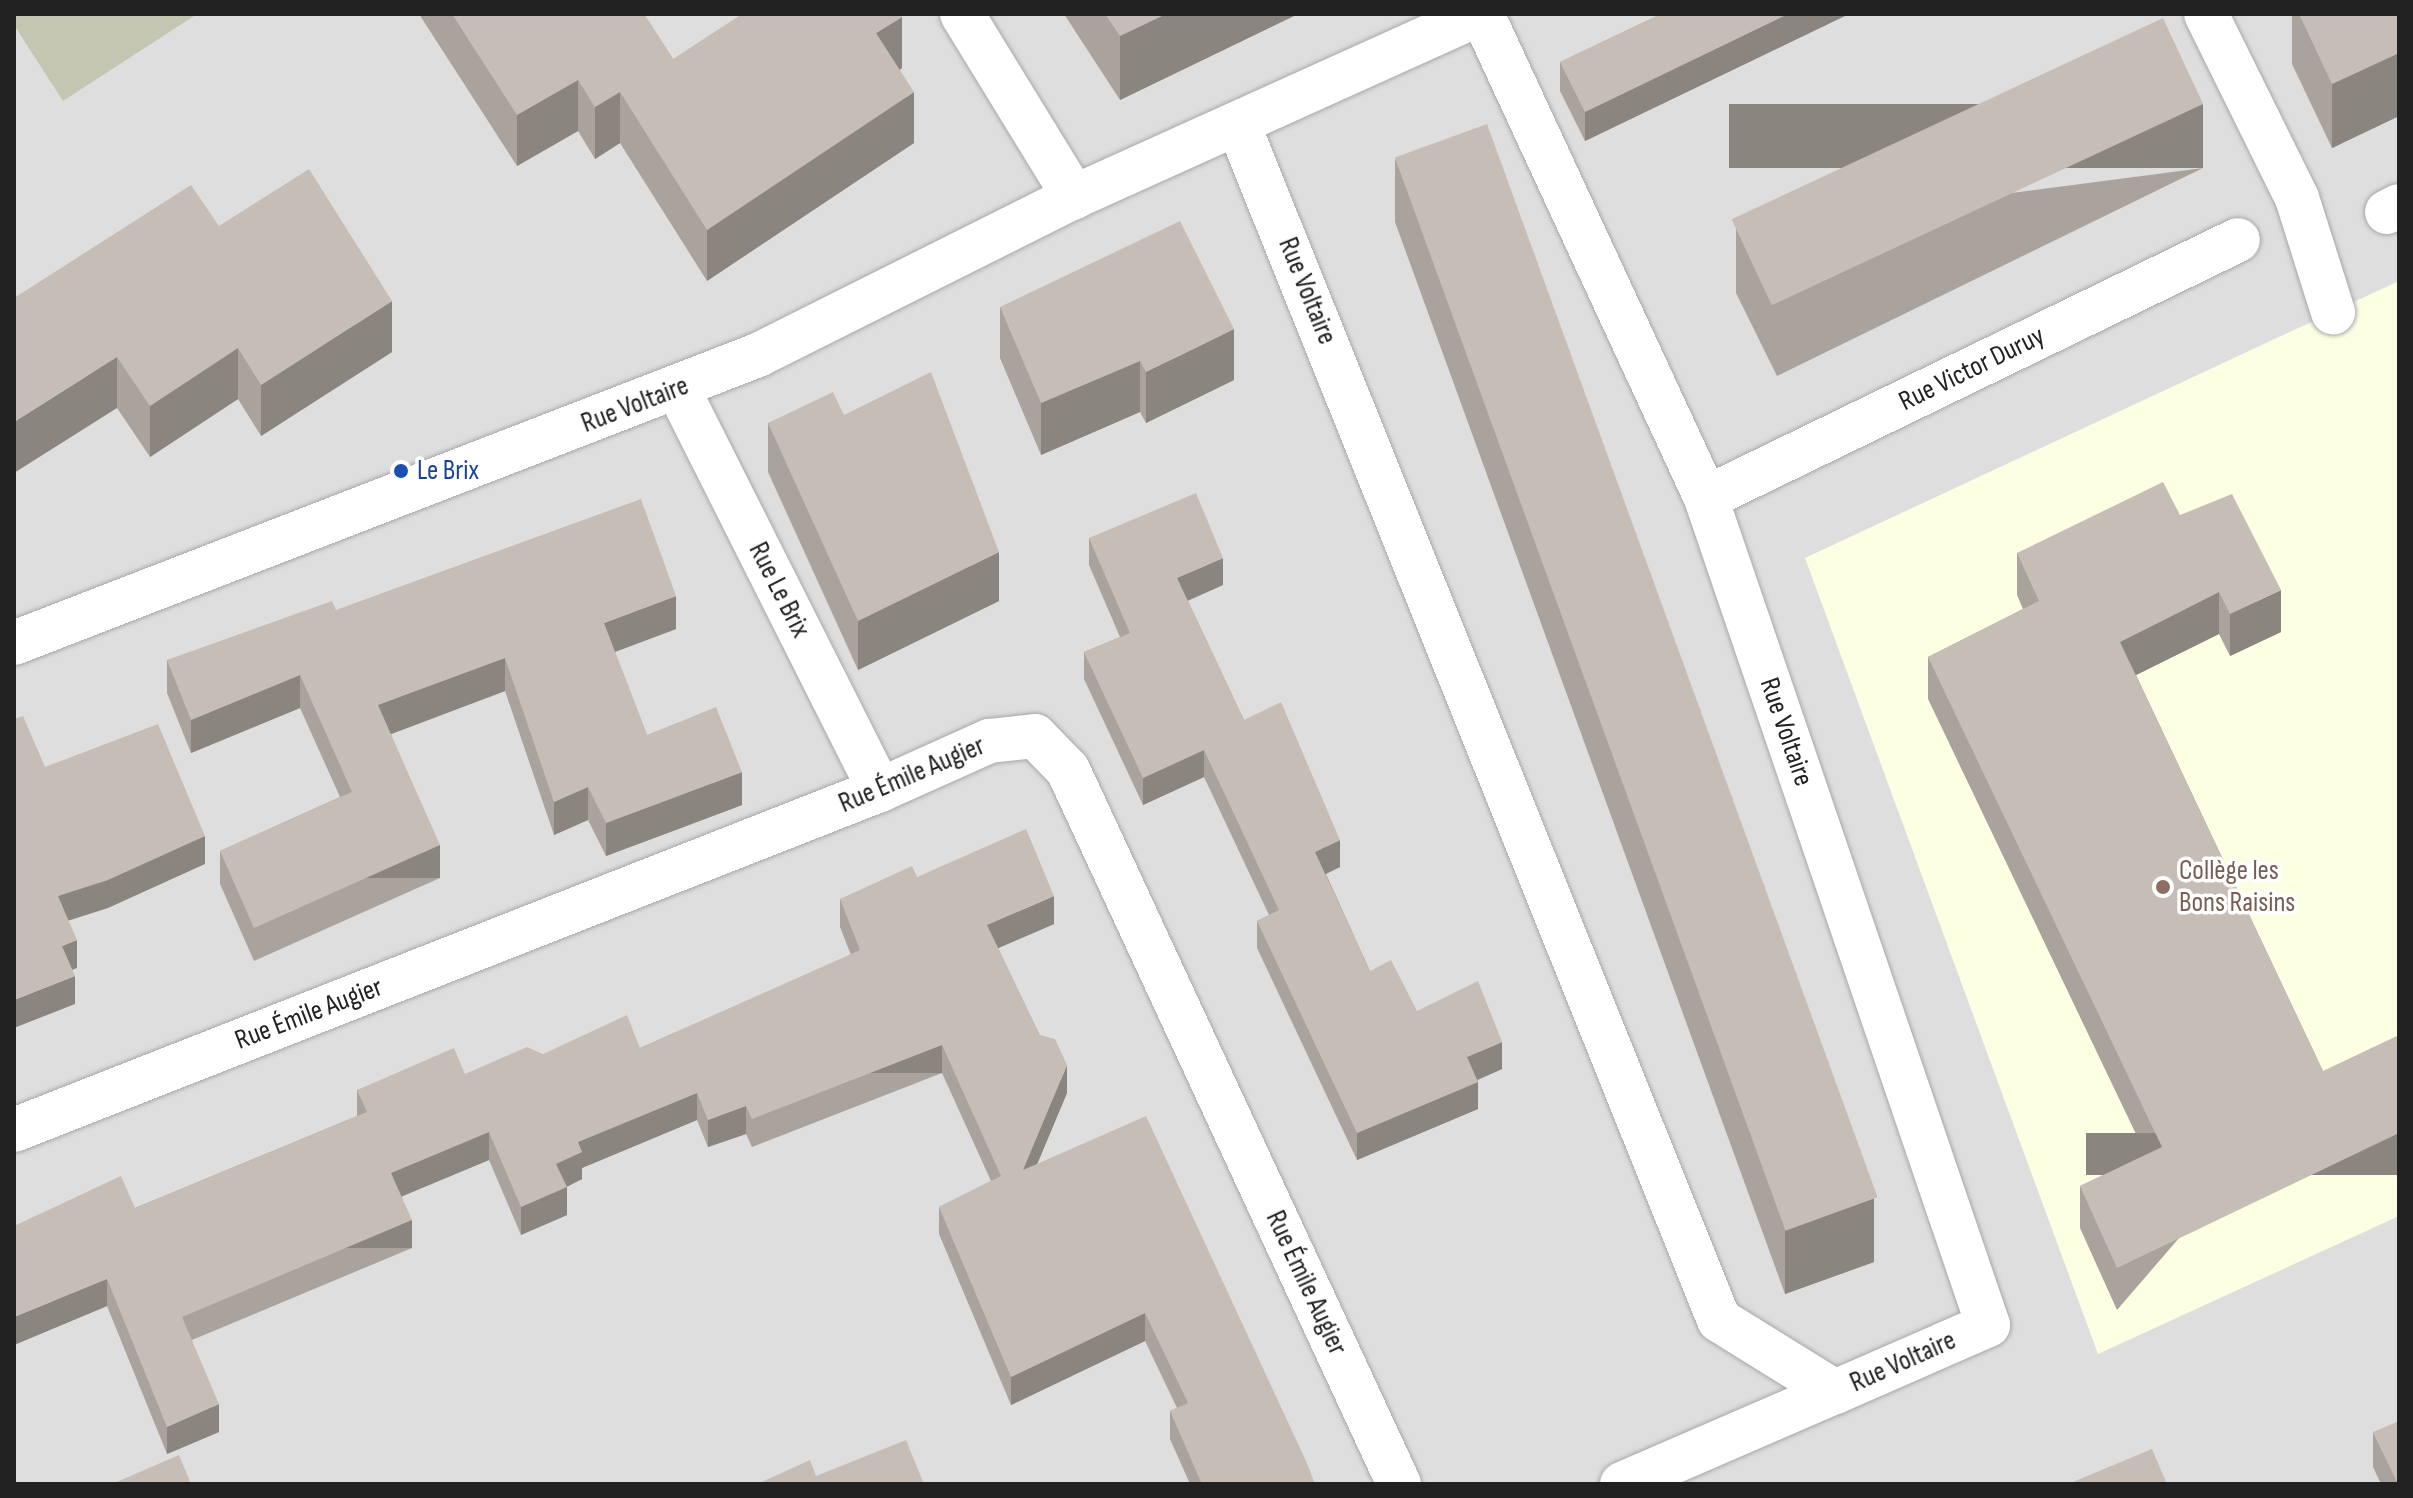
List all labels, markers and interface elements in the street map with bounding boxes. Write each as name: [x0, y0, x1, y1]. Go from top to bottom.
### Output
street label: Rue Voltaire: [1270, 233, 1344, 349]
street label: Rue Victor Duruy: [1894, 319, 2050, 419]
street label: Rue Voltaire: [577, 369, 693, 441]
place label: Le Brix: [417, 454, 479, 488]
marker: Le Brix: [392, 462, 410, 480]
street label: Rue Le Brix: [741, 537, 817, 643]
street label: Rue Voltaire: [1752, 674, 1820, 790]
street label: Rue Émile Augier: [834, 729, 990, 821]
place label: Collège les Bons Raisins: [2179, 854, 2295, 920]
marker: Collège les Bons Raisins: [2154, 878, 2172, 896]
street label: Rue Émile Augier: [230, 970, 388, 1058]
street label: Rue Émile Augier: [1258, 1206, 1354, 1360]
street label: Rue Voltaire: [1845, 1324, 1961, 1400]

